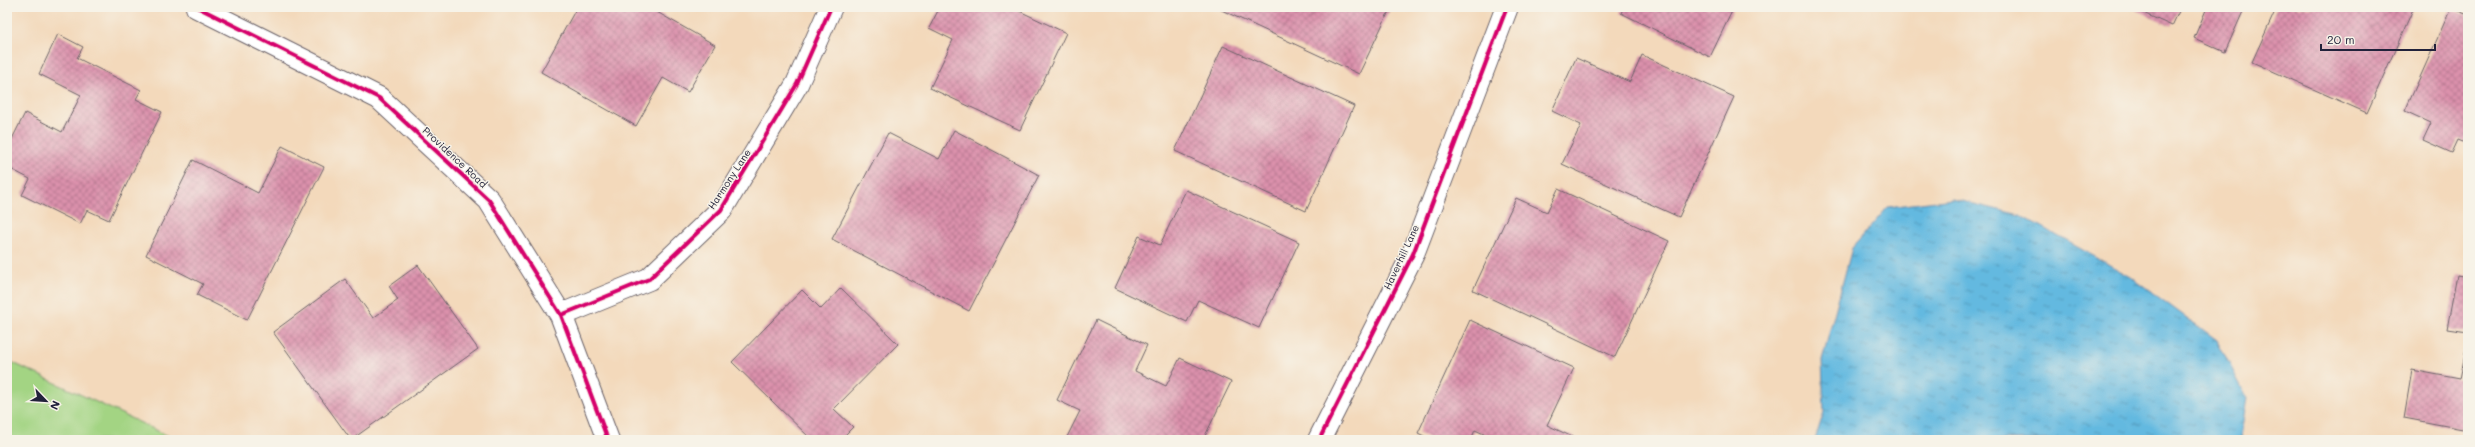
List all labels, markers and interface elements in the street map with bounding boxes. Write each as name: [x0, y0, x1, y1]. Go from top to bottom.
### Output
scale bar: [2321, 26, 2435, 52]
text: 20 m: [2327, 31, 2355, 47]
street label: Providence Road: [420, 123, 490, 191]
street label: Harmony Lane: [704, 146, 754, 212]
street label: Haverhill Lane: [1380, 222, 1422, 292]
north arrow: [26, 381, 66, 421]
text: N: [47, 398, 64, 412]

